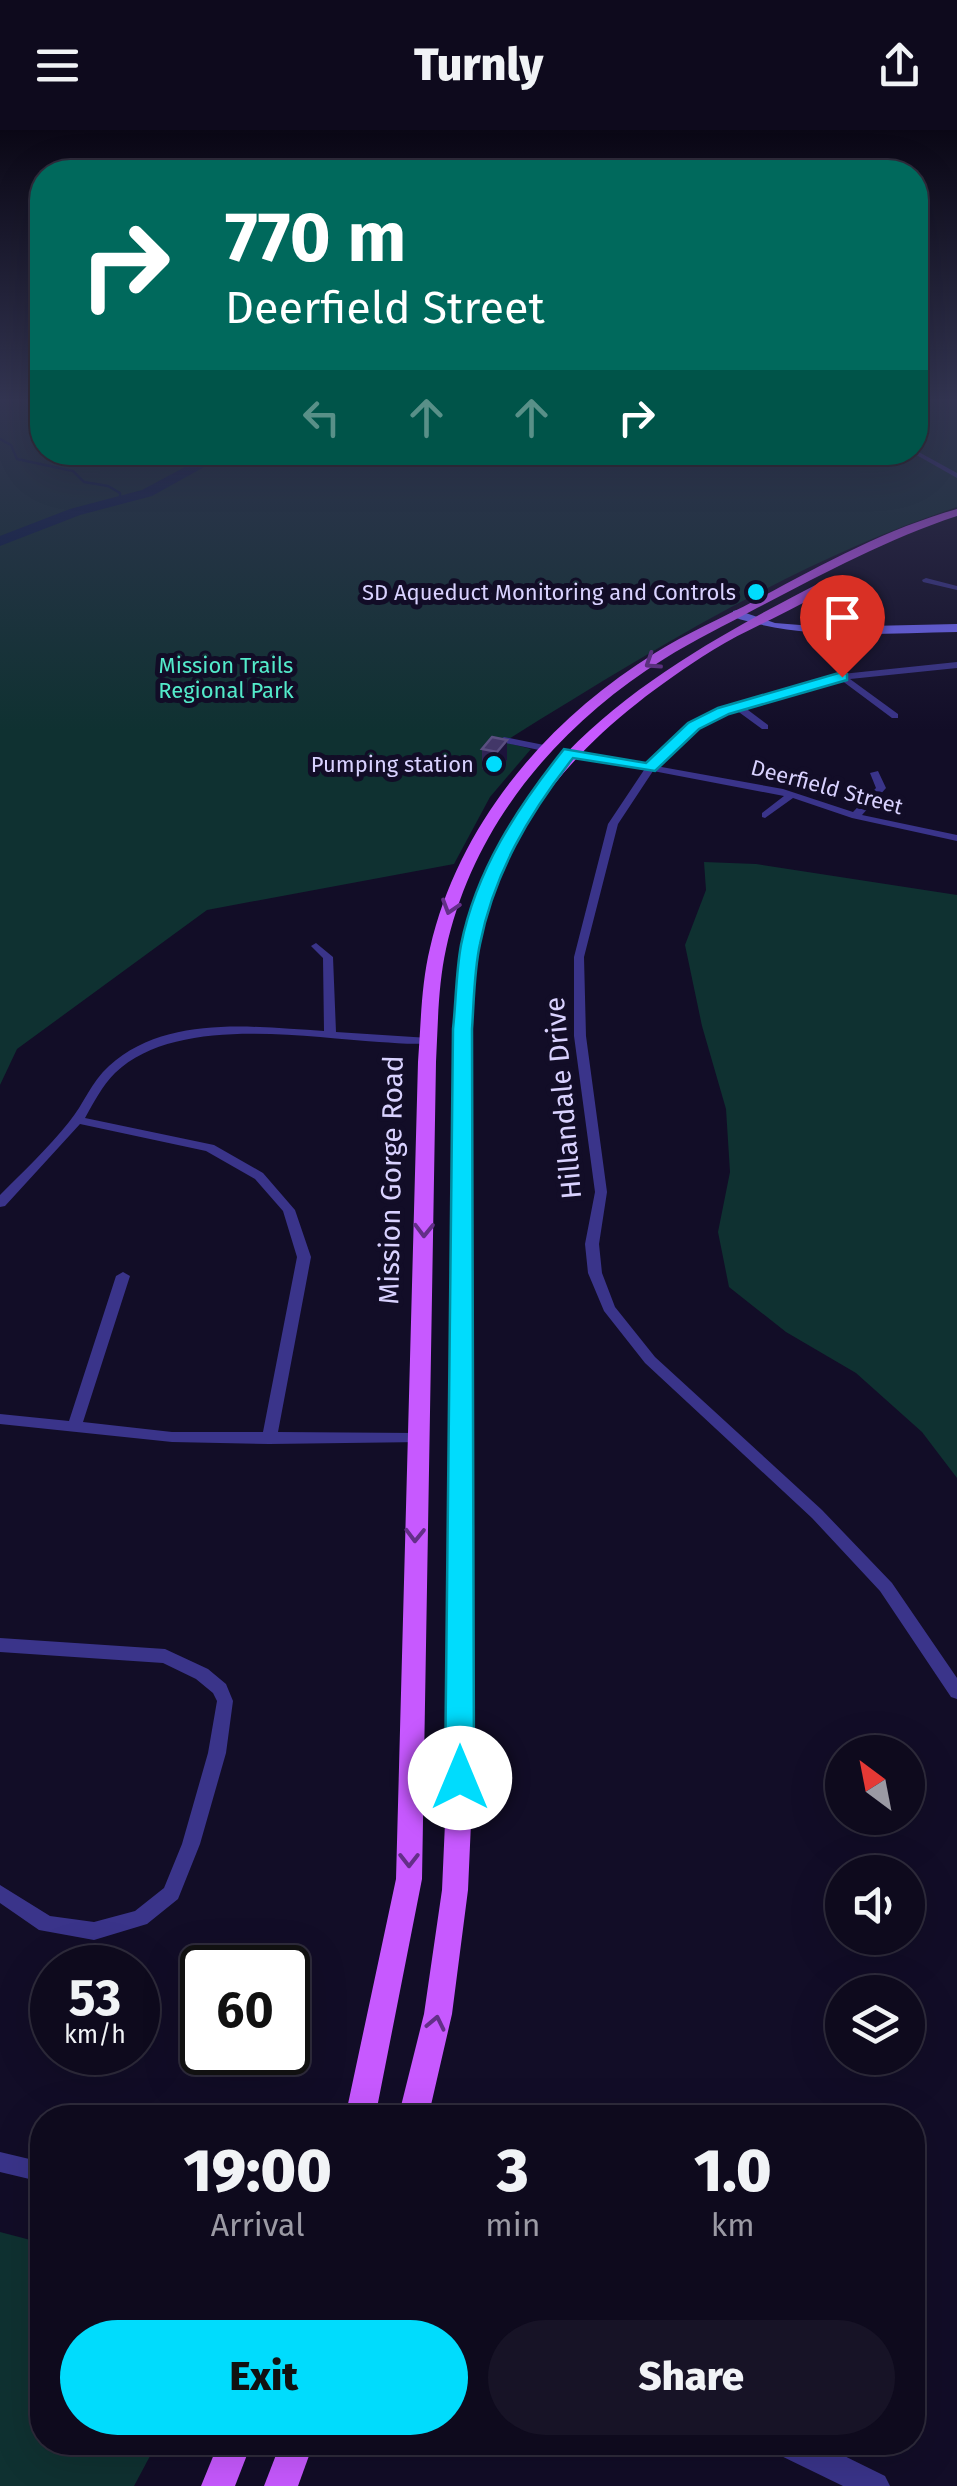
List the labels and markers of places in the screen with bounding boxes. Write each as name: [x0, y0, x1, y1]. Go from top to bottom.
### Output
pin: [800, 575, 885, 678]
place label: SD Aqueduct Monitoring and Controls: [362, 579, 736, 606]
marker: SD Aqueduct Monitoring and Controls: [745, 581, 767, 603]
place label: Pumping station: [311, 751, 474, 778]
marker: Pumping station: [483, 753, 505, 775]

